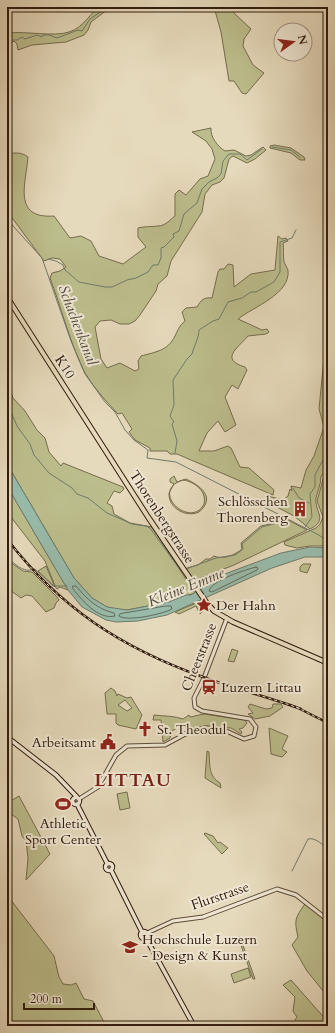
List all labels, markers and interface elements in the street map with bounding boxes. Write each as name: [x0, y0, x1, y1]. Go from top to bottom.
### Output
north arrow: [273, 22, 313, 62]
text: N: [294, 33, 311, 47]
water label: Schachenkanal: [53, 282, 103, 369]
street label: K10: [50, 351, 80, 383]
street label: Thorenbergstrasse: [125, 467, 199, 567]
place label: Schlösschen Thorenberg: [216, 492, 288, 527]
building icon: Schlösschen Thorenberg: [291, 500, 309, 518]
water label: Kleine Emme: [145, 562, 228, 611]
place icon: Der Hahn: [195, 596, 213, 614]
place label: Der Hahn: [216, 596, 276, 615]
street label: Cheerstrasse: [177, 620, 221, 694]
station icon: Luzern Littau: [200, 678, 218, 696]
place label: Luzern Littau: [221, 678, 302, 697]
church icon: St. Theodul: [136, 720, 154, 738]
place label: St. Theodul: [157, 720, 227, 739]
place label: Arbeitsamt: [32, 733, 97, 752]
public building icon: Arbeitsamt: [99, 733, 117, 751]
district label: LITTAU: [94, 768, 172, 793]
sports icon: Athletic Sport Center: [54, 795, 72, 813]
place label: Athletic Sport Center: [25, 814, 102, 849]
street label: Flurstrasse: [188, 877, 252, 915]
place label: Hochschule Luzern - Design & Kunst: [142, 930, 257, 965]
school or university icon: Hochschule Luzern - Design & Kunst: [121, 938, 139, 956]
scale bar: [24, 985, 94, 1011]
text: 200 m: [30, 991, 63, 1007]

